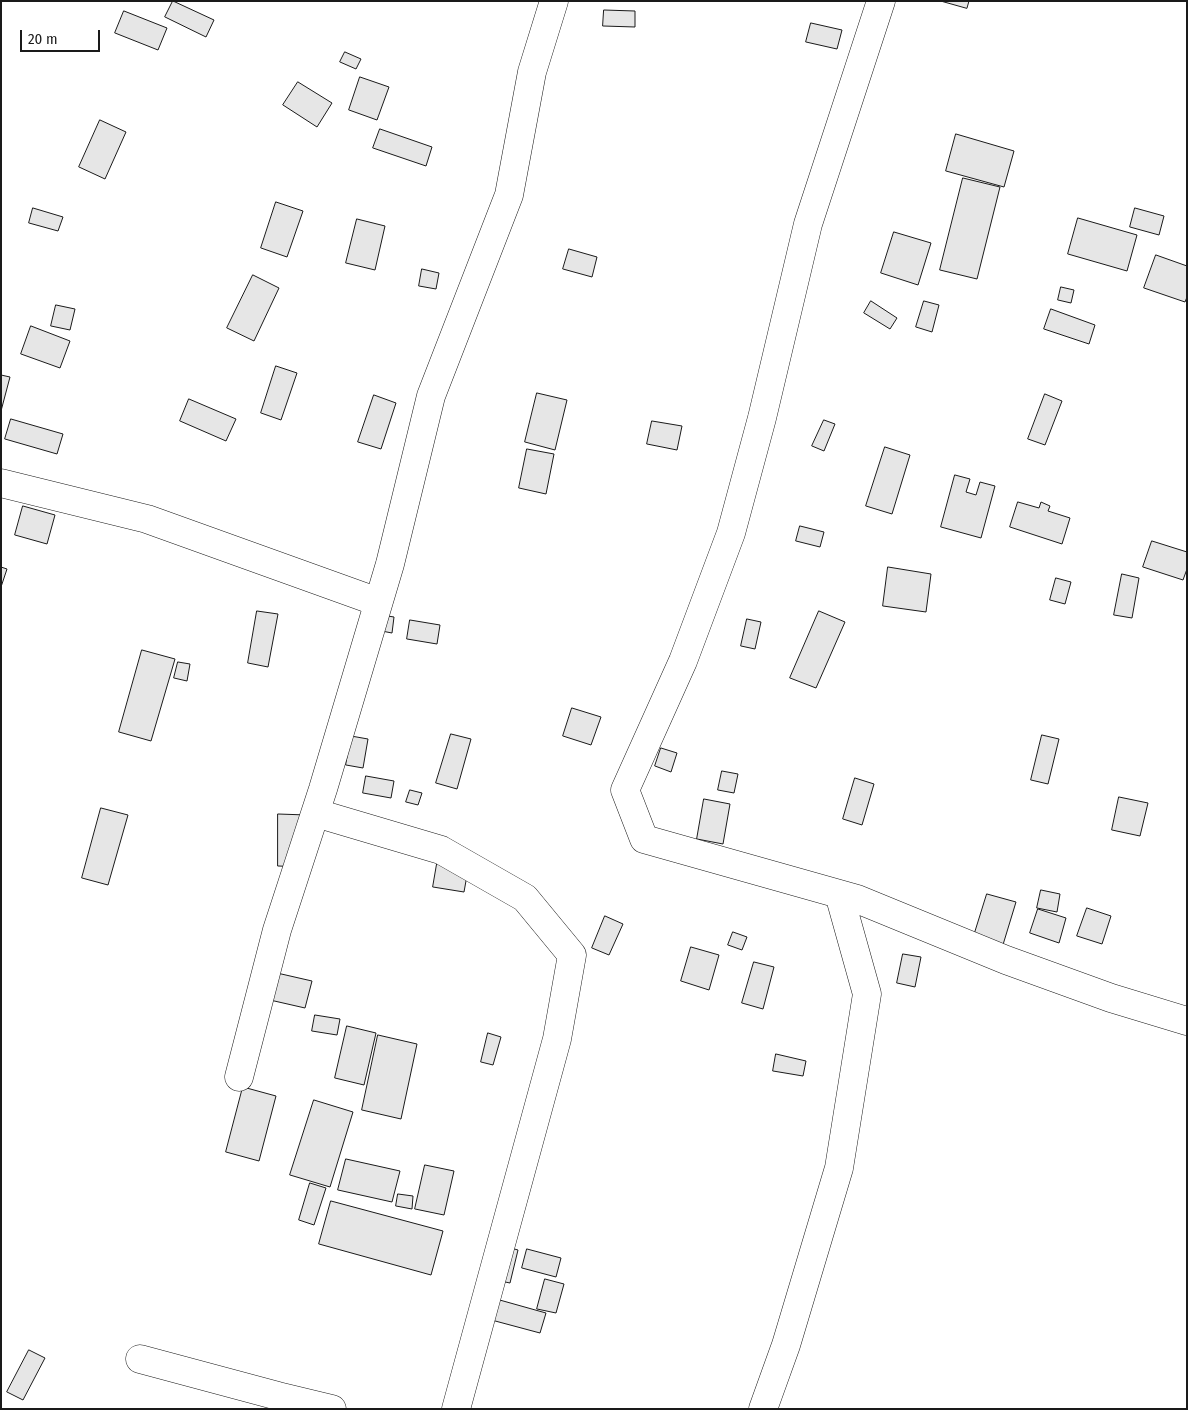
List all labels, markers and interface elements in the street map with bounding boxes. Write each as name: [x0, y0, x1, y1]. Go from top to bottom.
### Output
scale bar: [22, 20, 102, 52]
text: 20 m: [28, 30, 58, 48]

